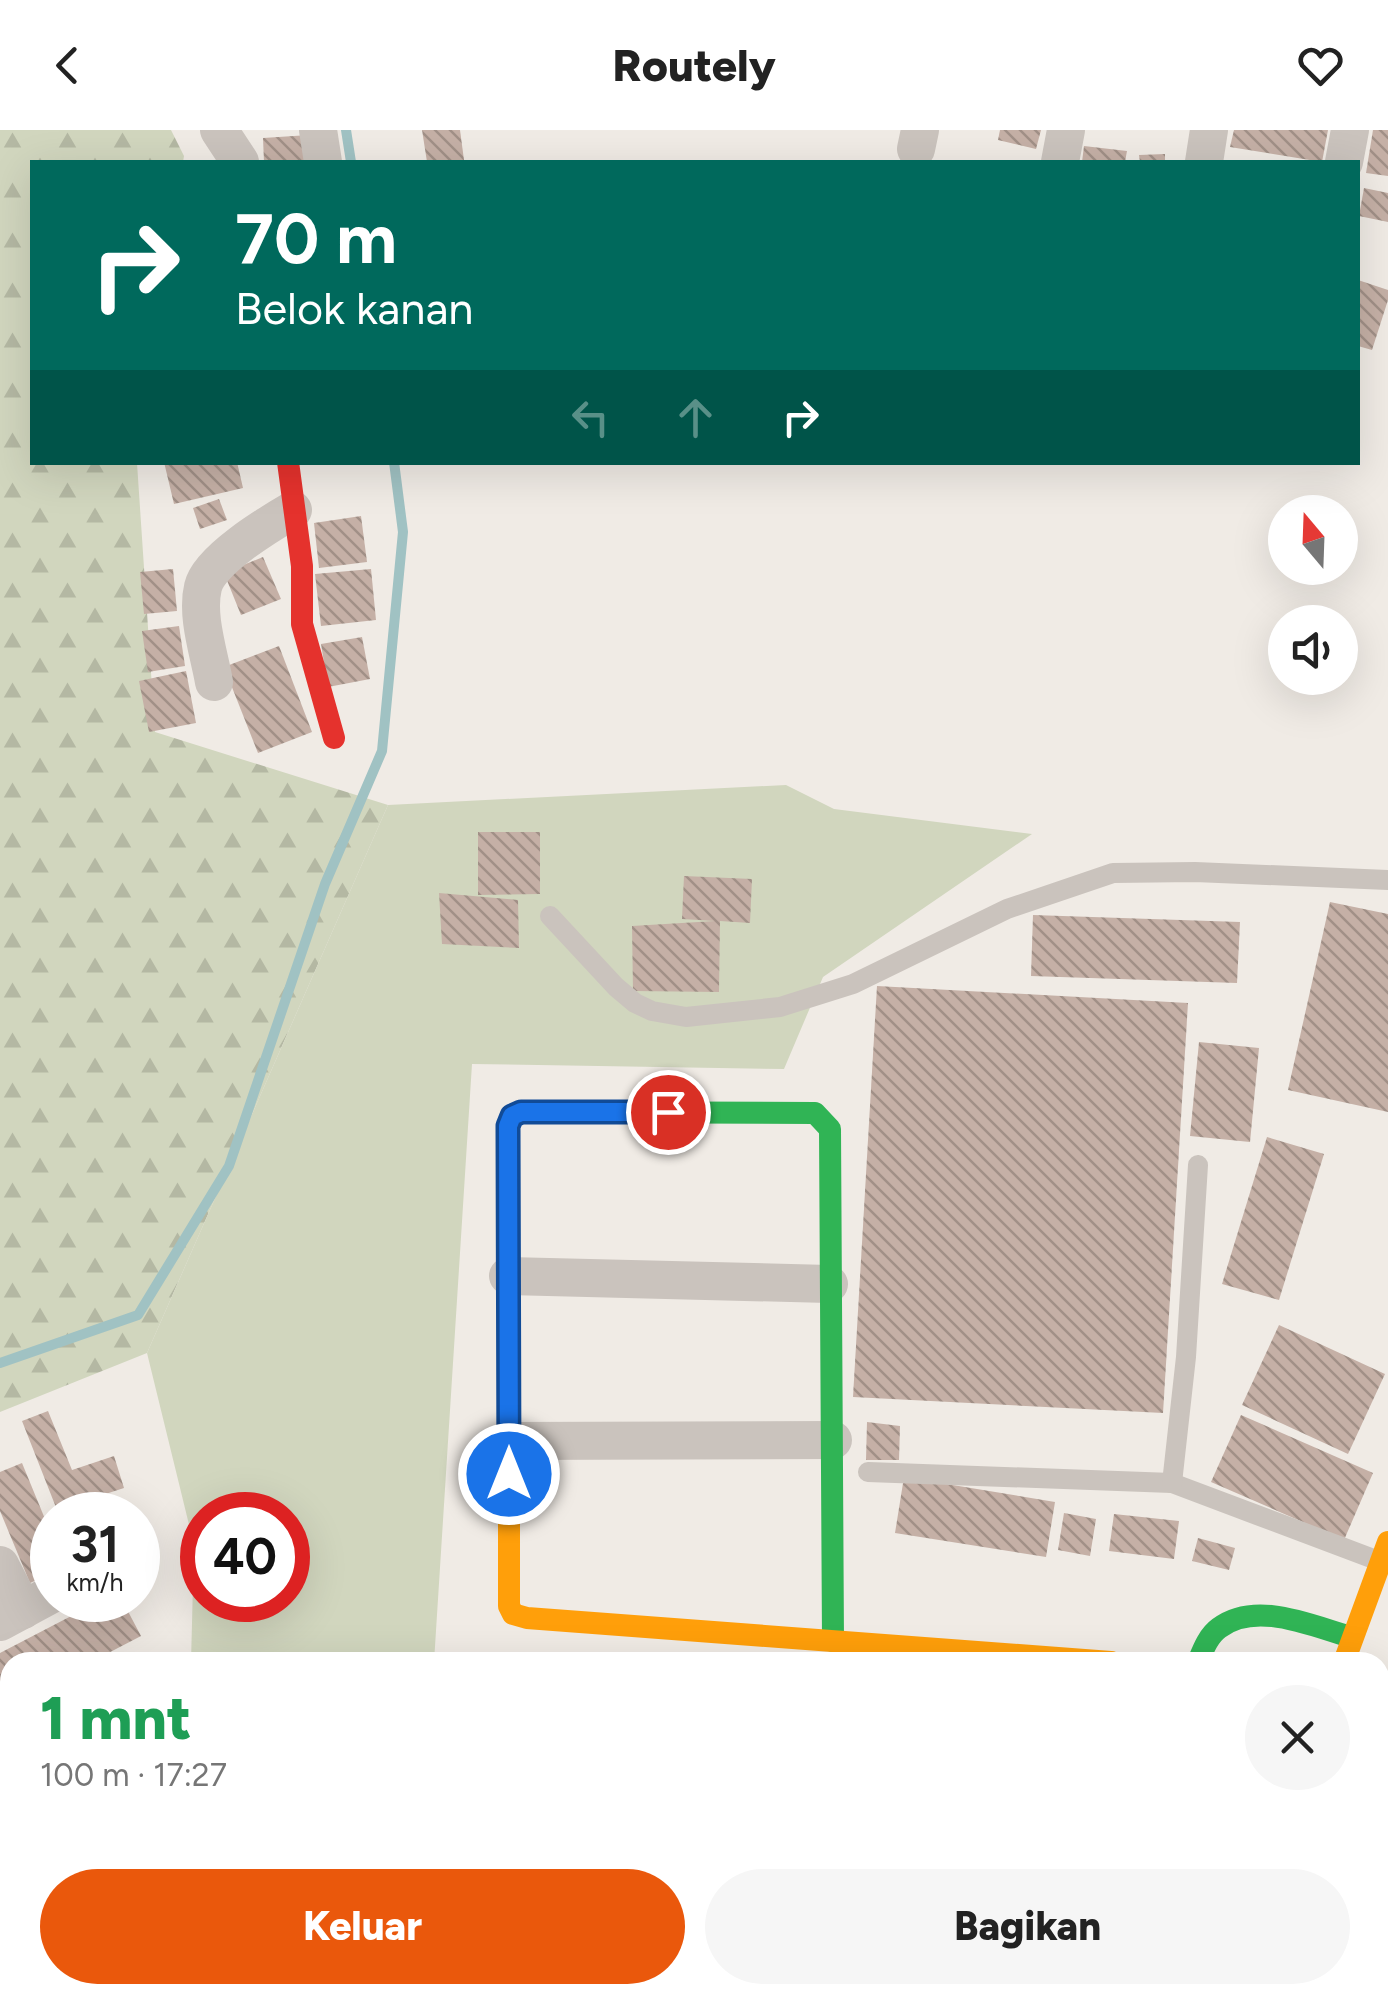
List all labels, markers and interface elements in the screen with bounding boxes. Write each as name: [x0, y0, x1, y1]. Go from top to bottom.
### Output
icon: back: [40, 38, 95, 93]
text: Routely: [612, 38, 776, 92]
icon: heart: [1293, 38, 1348, 93]
text: 70 m: [235, 196, 397, 281]
icon: right: [70, 200, 200, 330]
text: Belok kanan: [235, 281, 473, 335]
icon: left: [563, 390, 618, 445]
icon: ahead: [668, 390, 723, 445]
icon: right: [773, 390, 828, 445]
north arrow: [1268, 495, 1358, 585]
map controls: [1268, 495, 1358, 695]
button: sound: [1268, 605, 1358, 695]
pin: [626, 1070, 711, 1155]
icon: arrive: [641, 1085, 696, 1140]
position arrow: [457, 1422, 561, 1526]
speed limit sign: 40: [180, 1492, 310, 1622]
text: 31: [71, 1514, 119, 1575]
text: km/h: [66, 1567, 124, 1597]
text: 1 mnt: [40, 1682, 192, 1754]
button: close: [1245, 1685, 1350, 1790]
text: 100 m · 17:27: [40, 1756, 227, 1794]
button: Keluar: [40, 1869, 685, 1984]
button: Bagikan: [705, 1869, 1350, 1984]

